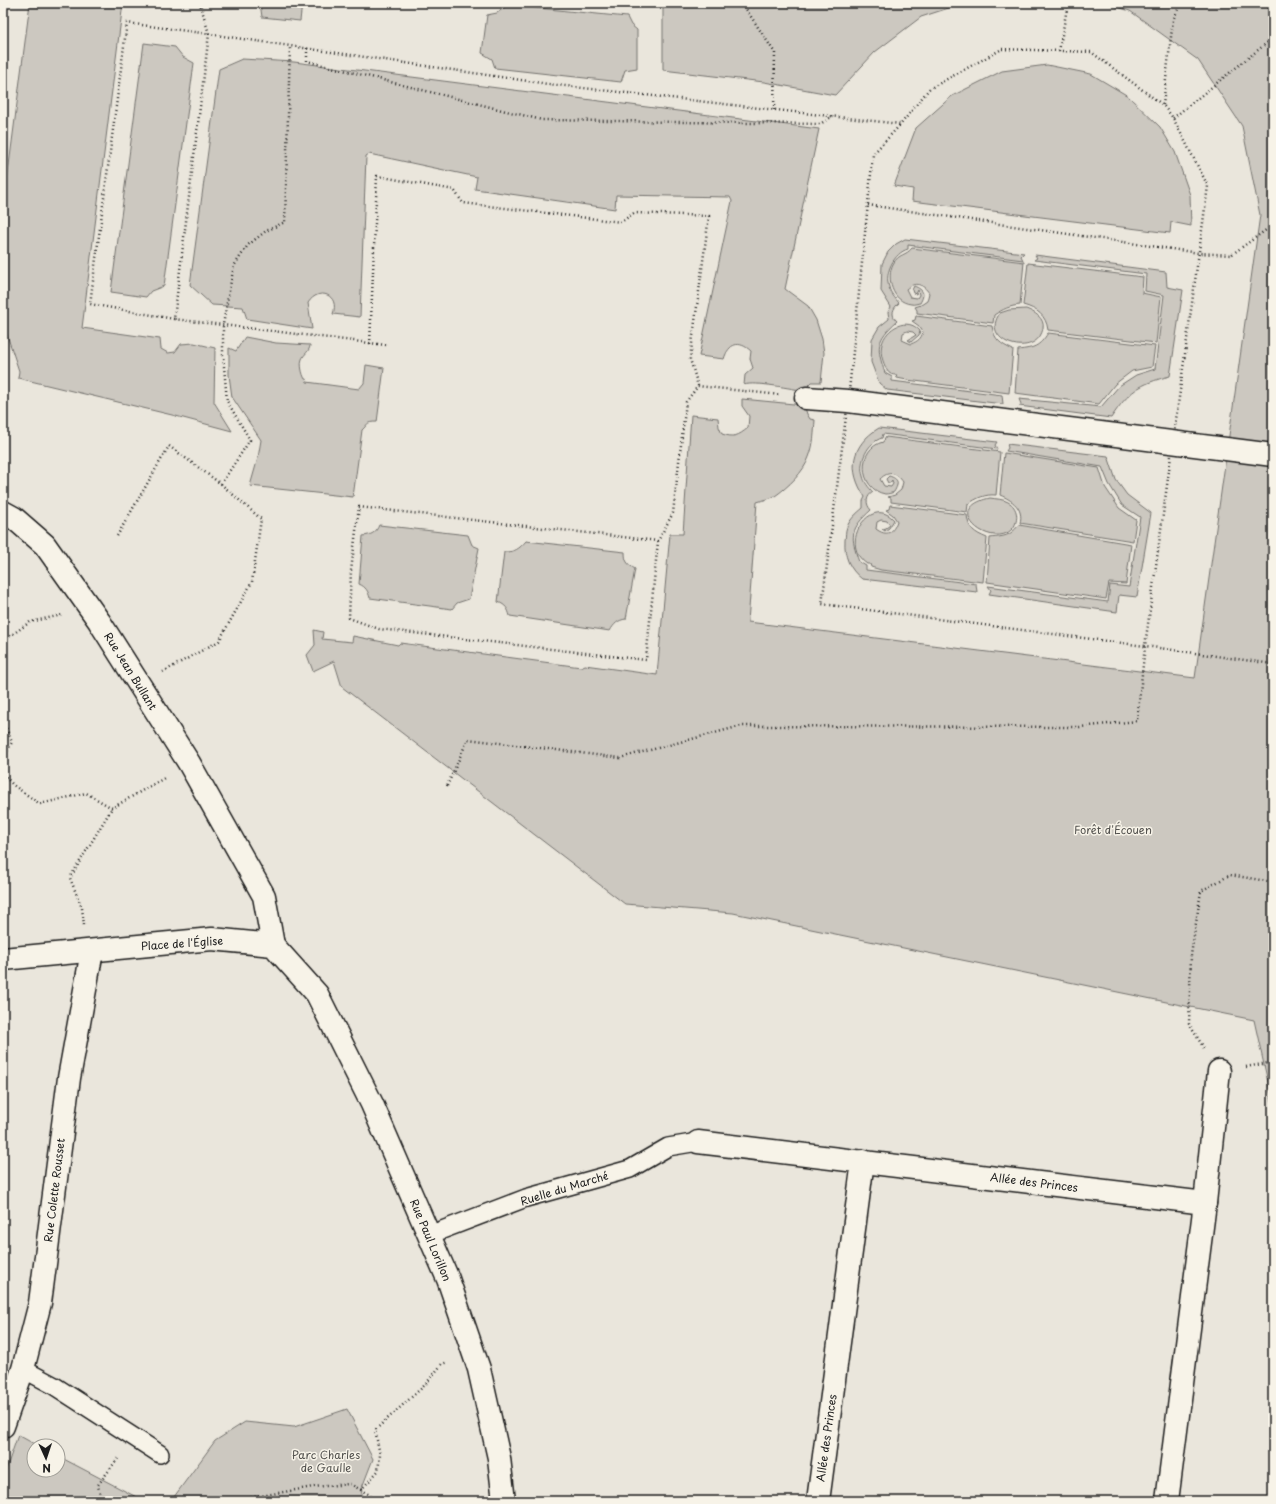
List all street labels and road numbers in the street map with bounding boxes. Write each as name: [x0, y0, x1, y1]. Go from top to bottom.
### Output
street label: Rue Jean Bullant: [100, 629, 162, 714]
street label: Place de l'Église: [140, 932, 224, 954]
street label: Rue Colette Rousset: [39, 1137, 69, 1243]
street label: Ruelle du Marché: [518, 1166, 611, 1209]
street label: Allée des Princes: [989, 1168, 1079, 1196]
street label: Rue Paul Lorillon: [406, 1196, 456, 1284]
street label: Allée des Princes: [811, 1393, 841, 1483]

